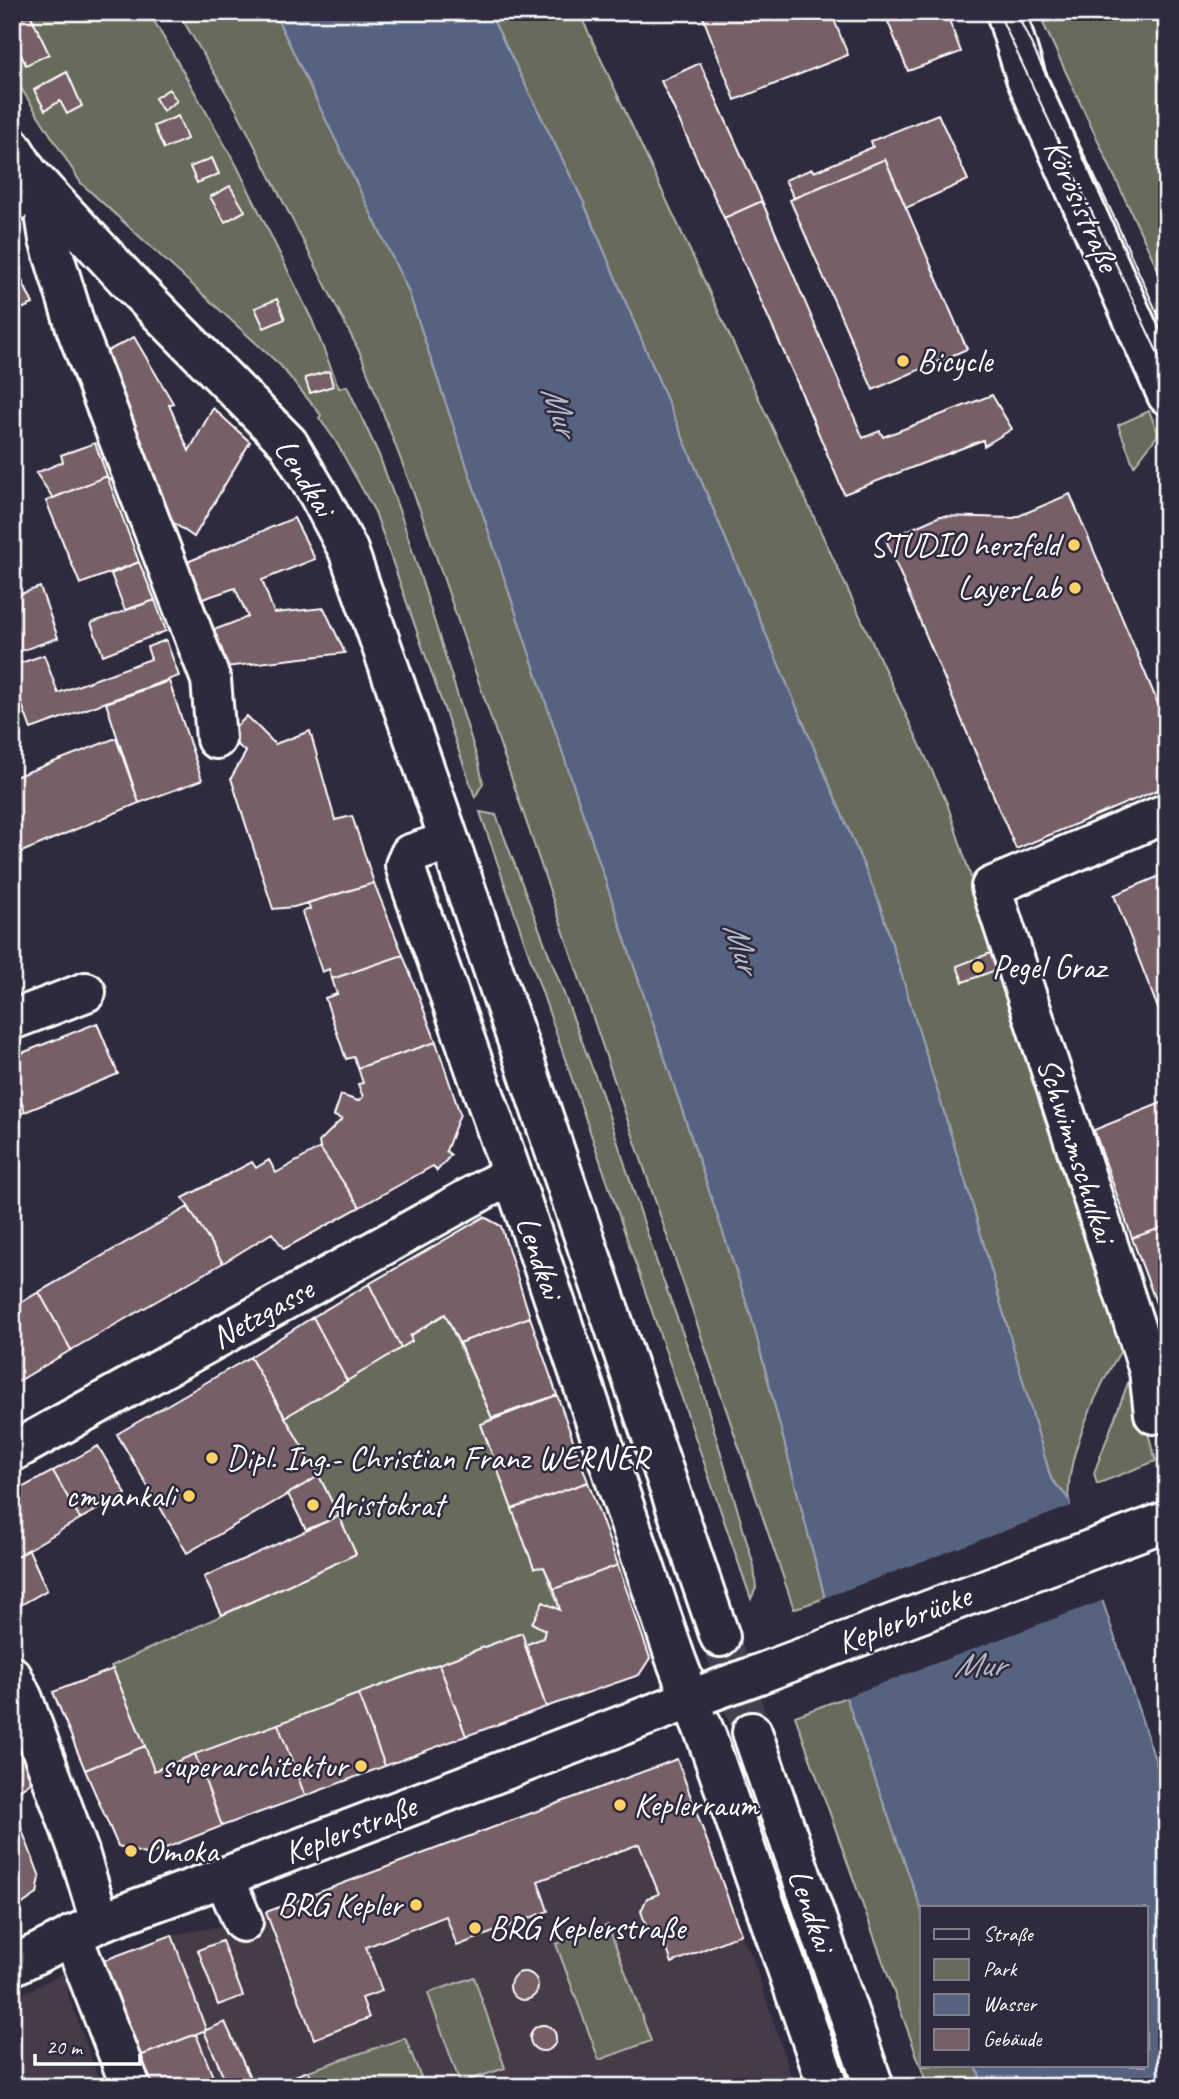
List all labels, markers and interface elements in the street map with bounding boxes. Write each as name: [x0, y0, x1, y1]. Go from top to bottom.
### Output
street label: Körösistraße: [1034, 132, 1131, 280]
place label: Bicycle: [917, 340, 995, 382]
marker: Bicycle: [895, 353, 911, 369]
water label: Mur: [531, 379, 592, 447]
street label: Lendkai: [265, 430, 347, 527]
place label: STUDIO herzfeld: [870, 524, 1065, 566]
marker: STUDIO herzfeld: [1066, 537, 1082, 553]
place label: LayerLab: [957, 567, 1063, 609]
marker: LayerLab: [1067, 580, 1083, 596]
water label: Mur: [713, 916, 773, 984]
place label: Pegel Graz: [992, 946, 1109, 988]
marker: Pegel Graz: [970, 959, 986, 975]
street label: Schwimmschulkai: [1027, 1052, 1128, 1251]
street label: Lendkai: [506, 1210, 575, 1307]
street label: Netzgasse: [204, 1267, 322, 1358]
place label: Dipl. Ing.- Christian Franz WERNER: [226, 1437, 653, 1479]
marker: Dipl. Ing.- Christian Franz WERNER: [204, 1450, 220, 1466]
place label: cmyankali: [66, 1475, 179, 1517]
place label: Aristokrat: [327, 1484, 448, 1526]
marker: cmyankali: [181, 1488, 197, 1504]
marker: Aristokrat: [305, 1497, 321, 1513]
street label: Keplerbrücke: [831, 1574, 979, 1664]
water label: Mur: [954, 1642, 1011, 1687]
place label: superarchitektur: [162, 1745, 350, 1787]
marker: superarchitektur: [353, 1758, 369, 1774]
street label: Keplerstraße: [278, 1784, 424, 1873]
place label: Keplerraum: [634, 1784, 760, 1826]
marker: Keplerraum: [612, 1797, 628, 1813]
place label: Omoka: [145, 1830, 220, 1872]
marker: Omoka: [123, 1843, 139, 1859]
street label: Lendkai: [778, 1863, 847, 1960]
place label: BRG Kepler: [277, 1884, 405, 1926]
marker: BRG Kepler: [408, 1897, 424, 1913]
legend: [920, 1906, 1148, 2068]
place label: BRG Keplerstraße: [489, 1907, 687, 1949]
marker: BRG Keplerstraße: [467, 1920, 483, 1936]
text: Straße: [983, 1921, 1035, 1947]
text: Park: [983, 1956, 1018, 1982]
text: Wasser: [983, 1991, 1037, 2017]
scale bar: [35, 2022, 140, 2066]
text: Gebäude: [983, 2026, 1042, 2052]
text: 20 m: [46, 2034, 84, 2060]

